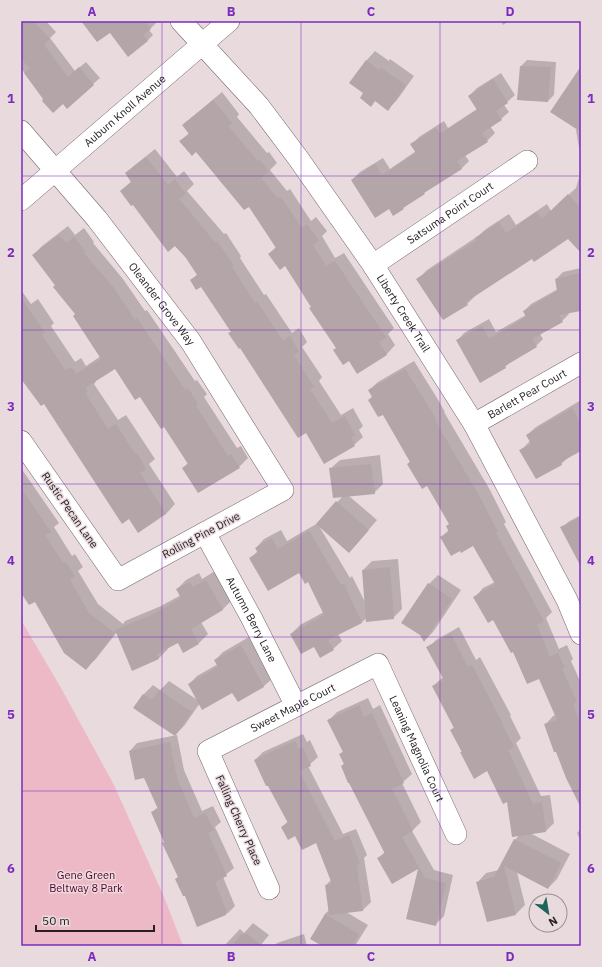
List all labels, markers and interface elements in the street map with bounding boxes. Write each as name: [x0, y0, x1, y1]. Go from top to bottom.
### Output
text: A: [88, 3, 97, 20]
text: B: [227, 3, 236, 20]
text: C: [367, 3, 376, 20]
text: D: [505, 3, 515, 20]
street label: Auburn Knoll Avenue: [81, 72, 169, 150]
text: 1: [7, 90, 15, 107]
text: 1: [587, 90, 595, 107]
street label: Satsuma Point Court: [404, 179, 496, 247]
text: 2: [7, 244, 15, 261]
text: 2: [587, 244, 595, 261]
street label: Oleander Grove Way: [126, 260, 198, 348]
street label: Liberty Creek Trail: [374, 272, 433, 355]
street label: Barlett Pear Court: [485, 366, 569, 422]
text: 3: [7, 398, 15, 415]
text: 3: [587, 398, 595, 415]
street label: Rustic Pecan Lane: [39, 469, 101, 551]
street label: Rolling Pine Drive: [160, 509, 242, 561]
text: 4: [7, 552, 15, 569]
text: 4: [587, 552, 595, 569]
street label: Autumn Berry Lane: [223, 574, 280, 665]
street label: Sweet Maple Court: [248, 680, 338, 735]
street label: Leaning Magnolia Court: [386, 693, 447, 804]
text: 5: [7, 706, 15, 723]
text: 5: [587, 706, 595, 723]
street label: Falling Cherry Place: [213, 773, 265, 867]
text: 6: [7, 860, 15, 877]
text: 6: [587, 860, 595, 877]
park label: Gene Green Beltway 8 Park: [49, 868, 123, 895]
north arrow: [528, 893, 568, 933]
scale bar: [36, 907, 154, 933]
text: 50 m: [42, 913, 70, 928]
text: N: [546, 914, 560, 930]
text: A: [88, 948, 97, 965]
text: B: [227, 948, 236, 965]
text: C: [367, 948, 376, 965]
text: D: [505, 948, 515, 965]

